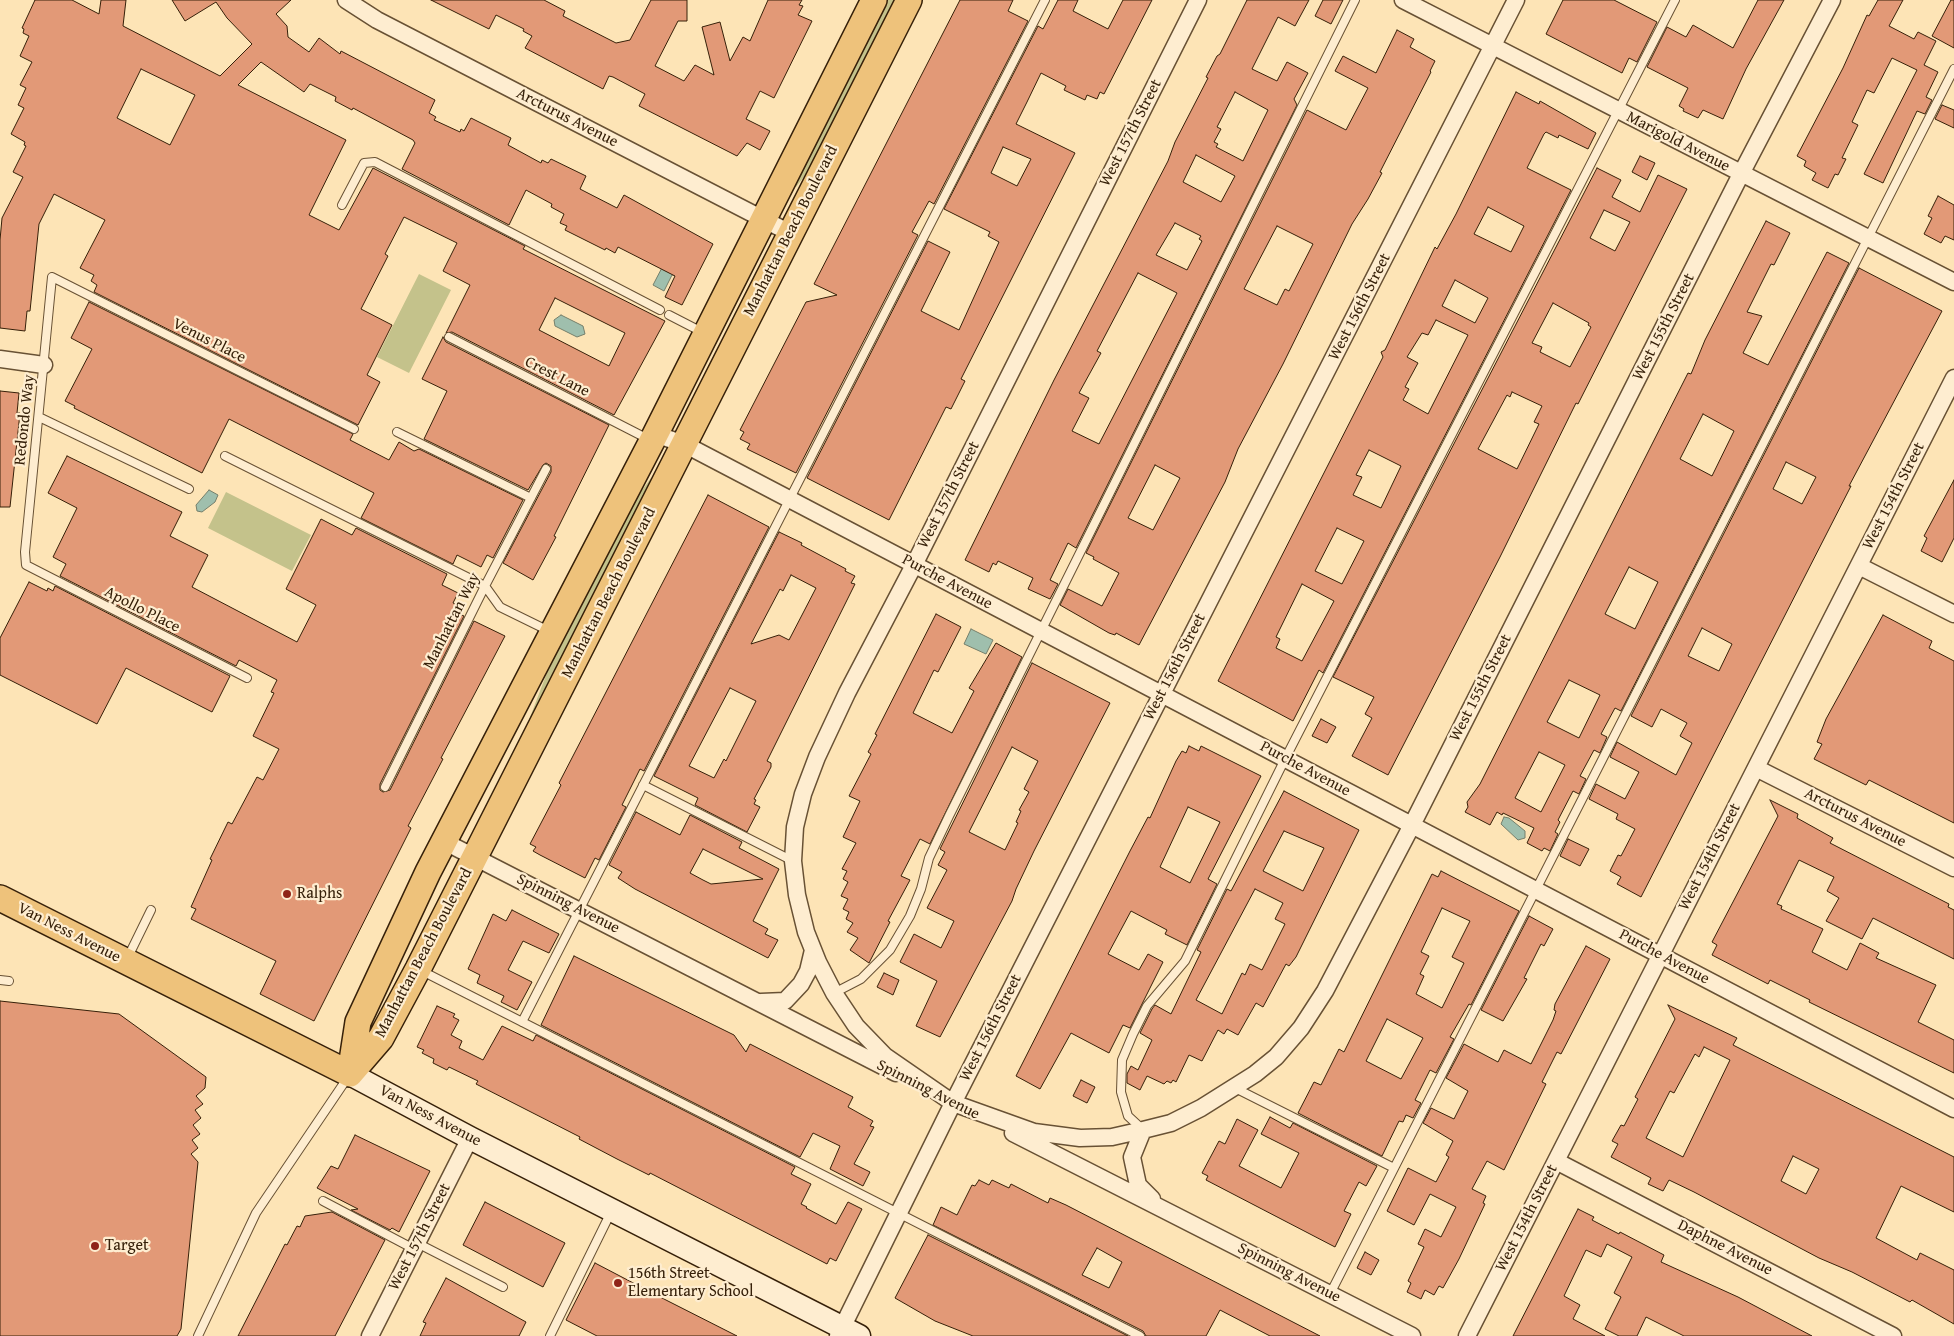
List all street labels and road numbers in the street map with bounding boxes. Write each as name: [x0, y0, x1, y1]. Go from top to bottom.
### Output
street label: West 157th Street: [1096, 76, 1166, 190]
street label: Arcturus Avenue: [513, 84, 621, 152]
street label: Marigold Avenue: [1623, 108, 1733, 176]
street label: Manhattan Beach Boulevard: [740, 142, 842, 320]
street label: West 156th Street: [1325, 250, 1395, 364]
street label: West 155th Street: [1629, 270, 1699, 384]
street label: Venus Place: [169, 314, 249, 368]
street label: Crest Lane: [521, 353, 593, 401]
street label: Redondo Way: [11, 374, 39, 466]
street label: West 157th Street: [914, 438, 984, 552]
street label: West 154th Street: [1859, 439, 1929, 553]
street label: Manhattan Beach Boulevard: [558, 504, 660, 682]
street label: Purche Avenue: [899, 550, 995, 614]
street label: Manhattan Way: [419, 569, 485, 673]
street label: Apollo Place: [101, 583, 183, 637]
street label: West 156th Street: [1140, 610, 1210, 724]
street label: West 155th Street: [1446, 631, 1516, 745]
street label: Purche Avenue: [1257, 737, 1353, 801]
street label: Arcturus Avenue: [1801, 784, 1909, 852]
street label: West 154th Street: [1675, 800, 1745, 914]
street label: Manhattan Beach Boulevard: [371, 865, 477, 1041]
street label: Spinning Avenue: [513, 870, 623, 938]
street label: Van Ness Avenue: [14, 899, 124, 967]
street label: Purche Avenue: [1616, 925, 1712, 989]
street label: West 156th Street: [956, 971, 1026, 1085]
street label: Spinning Avenue: [873, 1056, 983, 1124]
street label: Van Ness Avenue: [376, 1081, 484, 1151]
street label: West 154th Street: [1492, 1161, 1562, 1275]
street label: West 157th Street: [385, 1180, 455, 1294]
street label: Daphne Avenue: [1674, 1216, 1776, 1280]
street label: Spinning Avenue: [1234, 1239, 1344, 1307]

